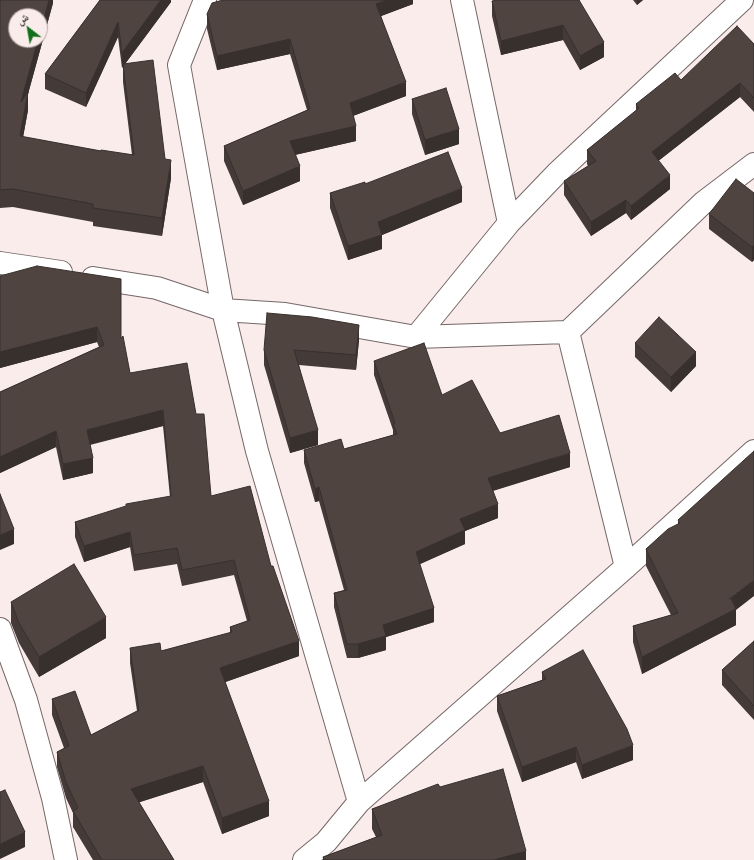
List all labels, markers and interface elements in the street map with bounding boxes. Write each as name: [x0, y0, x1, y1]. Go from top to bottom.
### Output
north arrow: [8, 8, 48, 48]
text: ش: [14, 10, 30, 27]

